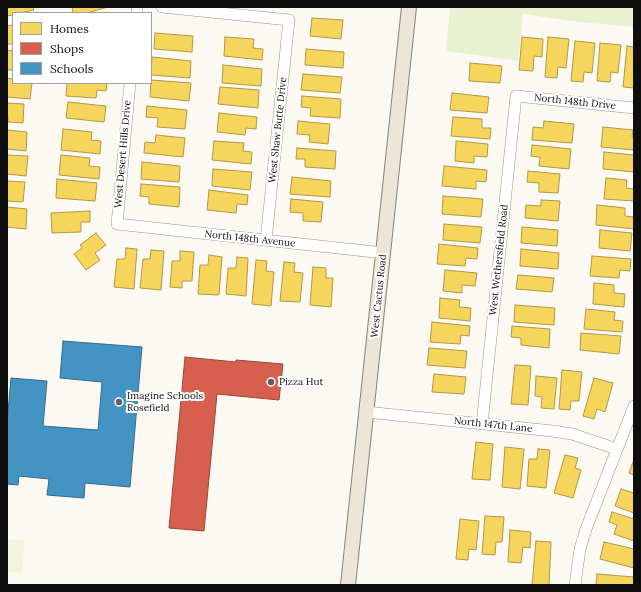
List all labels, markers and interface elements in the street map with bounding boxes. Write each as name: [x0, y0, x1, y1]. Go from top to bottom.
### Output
legend: [12, 12, 152, 84]
text: Homes: [50, 21, 89, 36]
text: Shops: [50, 41, 84, 56]
text: Schools: [50, 61, 93, 76]
street label: West Shaw Butte Drive: [266, 76, 290, 184]
street label: North 148th Drive: [533, 92, 617, 112]
street label: West Desert Hills Drive: [112, 100, 134, 208]
street label: West Wethersfield Road: [487, 204, 511, 316]
street label: North 148th Avenue: [204, 228, 296, 250]
street label: West Cactus Road: [369, 254, 389, 338]
place label: Pizza Hut: [279, 376, 323, 388]
marker: Pizza Hut: [266, 377, 276, 387]
place label: Imagine Schools Rosefield: [127, 390, 203, 414]
marker: Imagine Schools Rosefield: [114, 397, 124, 407]
street label: North 147th Lane: [453, 415, 533, 435]

